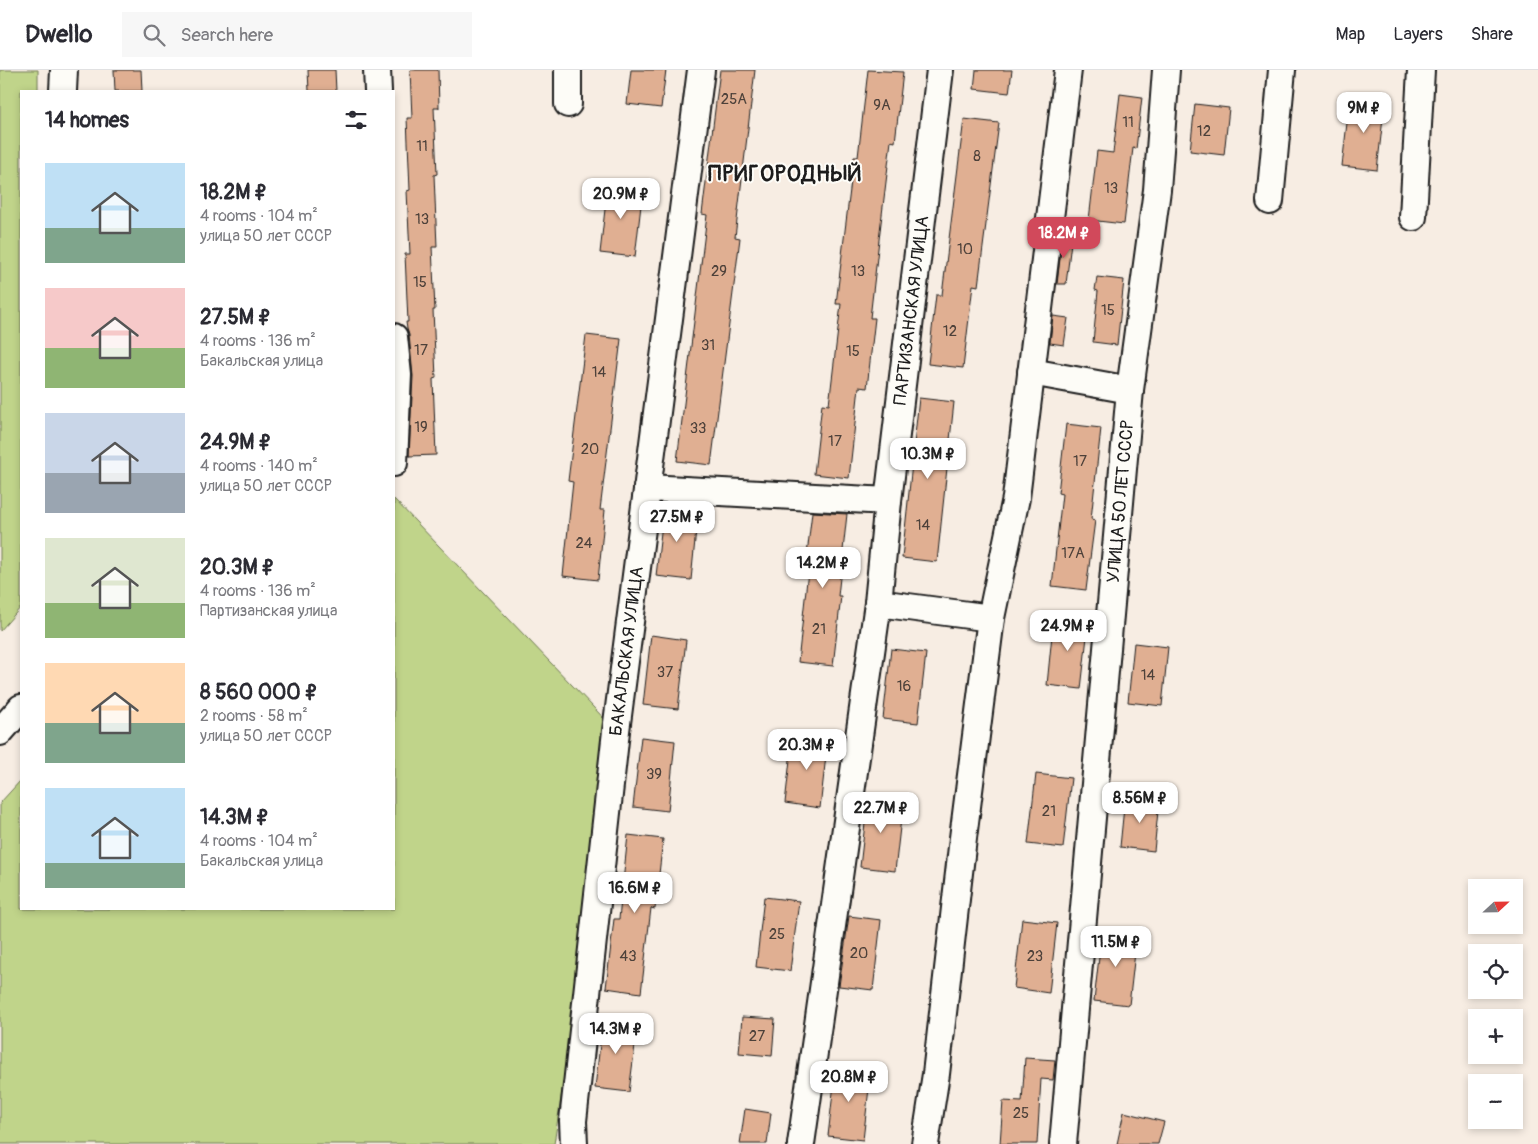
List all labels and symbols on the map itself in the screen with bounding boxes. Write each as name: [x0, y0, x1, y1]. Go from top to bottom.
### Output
house number: 25А: [721, 90, 747, 109]
pin: 9M ₽: [1334, 92, 1394, 134]
house number: 9А: [873, 96, 891, 115]
house number: 11: [1122, 113, 1134, 132]
house number: 12: [1197, 122, 1211, 141]
house number: 11: [416, 137, 428, 156]
house number: 8: [973, 147, 981, 166]
district label: ПРИГОРОДНЫЙ: [708, 160, 862, 188]
pin: 20.9M ₽: [575, 178, 667, 220]
house number: 13: [1104, 179, 1118, 198]
house number: 13: [415, 210, 429, 229]
street label: ПАРТИЗАНСКАЯ УЛИЦА: [888, 214, 934, 406]
pin: 18.2M ₽: [1018, 216, 1110, 259]
house number: 10: [957, 240, 973, 259]
house number: 29: [711, 262, 727, 281]
house number: 13: [851, 262, 865, 281]
house number: 15: [413, 273, 427, 292]
house number: 15: [1101, 301, 1115, 320]
house number: 12: [943, 322, 957, 341]
house number: 31: [701, 336, 715, 355]
house number: 17: [414, 341, 428, 360]
house number: 15: [846, 342, 860, 361]
house number: 14: [592, 363, 607, 382]
house number: 19: [414, 418, 428, 437]
house number: 33: [690, 419, 706, 438]
street label: УЛИЦА 50 ЛЕТ СССР: [1101, 419, 1139, 584]
house number: 17: [828, 432, 842, 451]
pin: 10.3M ₽: [882, 438, 974, 480]
house number: 20: [581, 440, 599, 459]
house number: 17: [1073, 452, 1087, 471]
pin: 27.5M ₽: [631, 500, 723, 543]
house number: 14: [916, 516, 931, 535]
house number: 24: [575, 534, 593, 553]
house number: 17А: [1061, 544, 1085, 563]
pin: 14.2M ₽: [777, 546, 869, 589]
street label: БАКАЛЬСКАЯ УЛИЦА: [604, 565, 649, 737]
pin: 24.9M ₽: [1022, 610, 1114, 652]
house number: 21: [812, 620, 826, 639]
house number: 37: [657, 663, 673, 682]
house number: 14: [1141, 666, 1156, 685]
house number: 16: [897, 677, 911, 696]
pin: 20.3M ₽: [761, 728, 853, 771]
house number: 39: [646, 765, 662, 784]
pin: 8.56M ₽: [1094, 782, 1186, 824]
pin: 22.7M ₽: [835, 792, 927, 834]
house number: 21: [1042, 802, 1056, 821]
pin: 16.6M ₽: [589, 872, 681, 914]
north arrow: [1468, 879, 1522, 934]
house number: 25: [769, 925, 785, 944]
pin: 11.5M ₽: [1070, 926, 1162, 968]
house number: 20: [850, 944, 868, 963]
house number: 43: [619, 947, 637, 966]
house number: 23: [1027, 947, 1043, 966]
pin: 14.3M ₽: [570, 1012, 662, 1055]
house number: 27: [749, 1027, 765, 1046]
pin: 20.8M ₽: [803, 1060, 895, 1103]
house number: 25: [1013, 1104, 1029, 1123]

